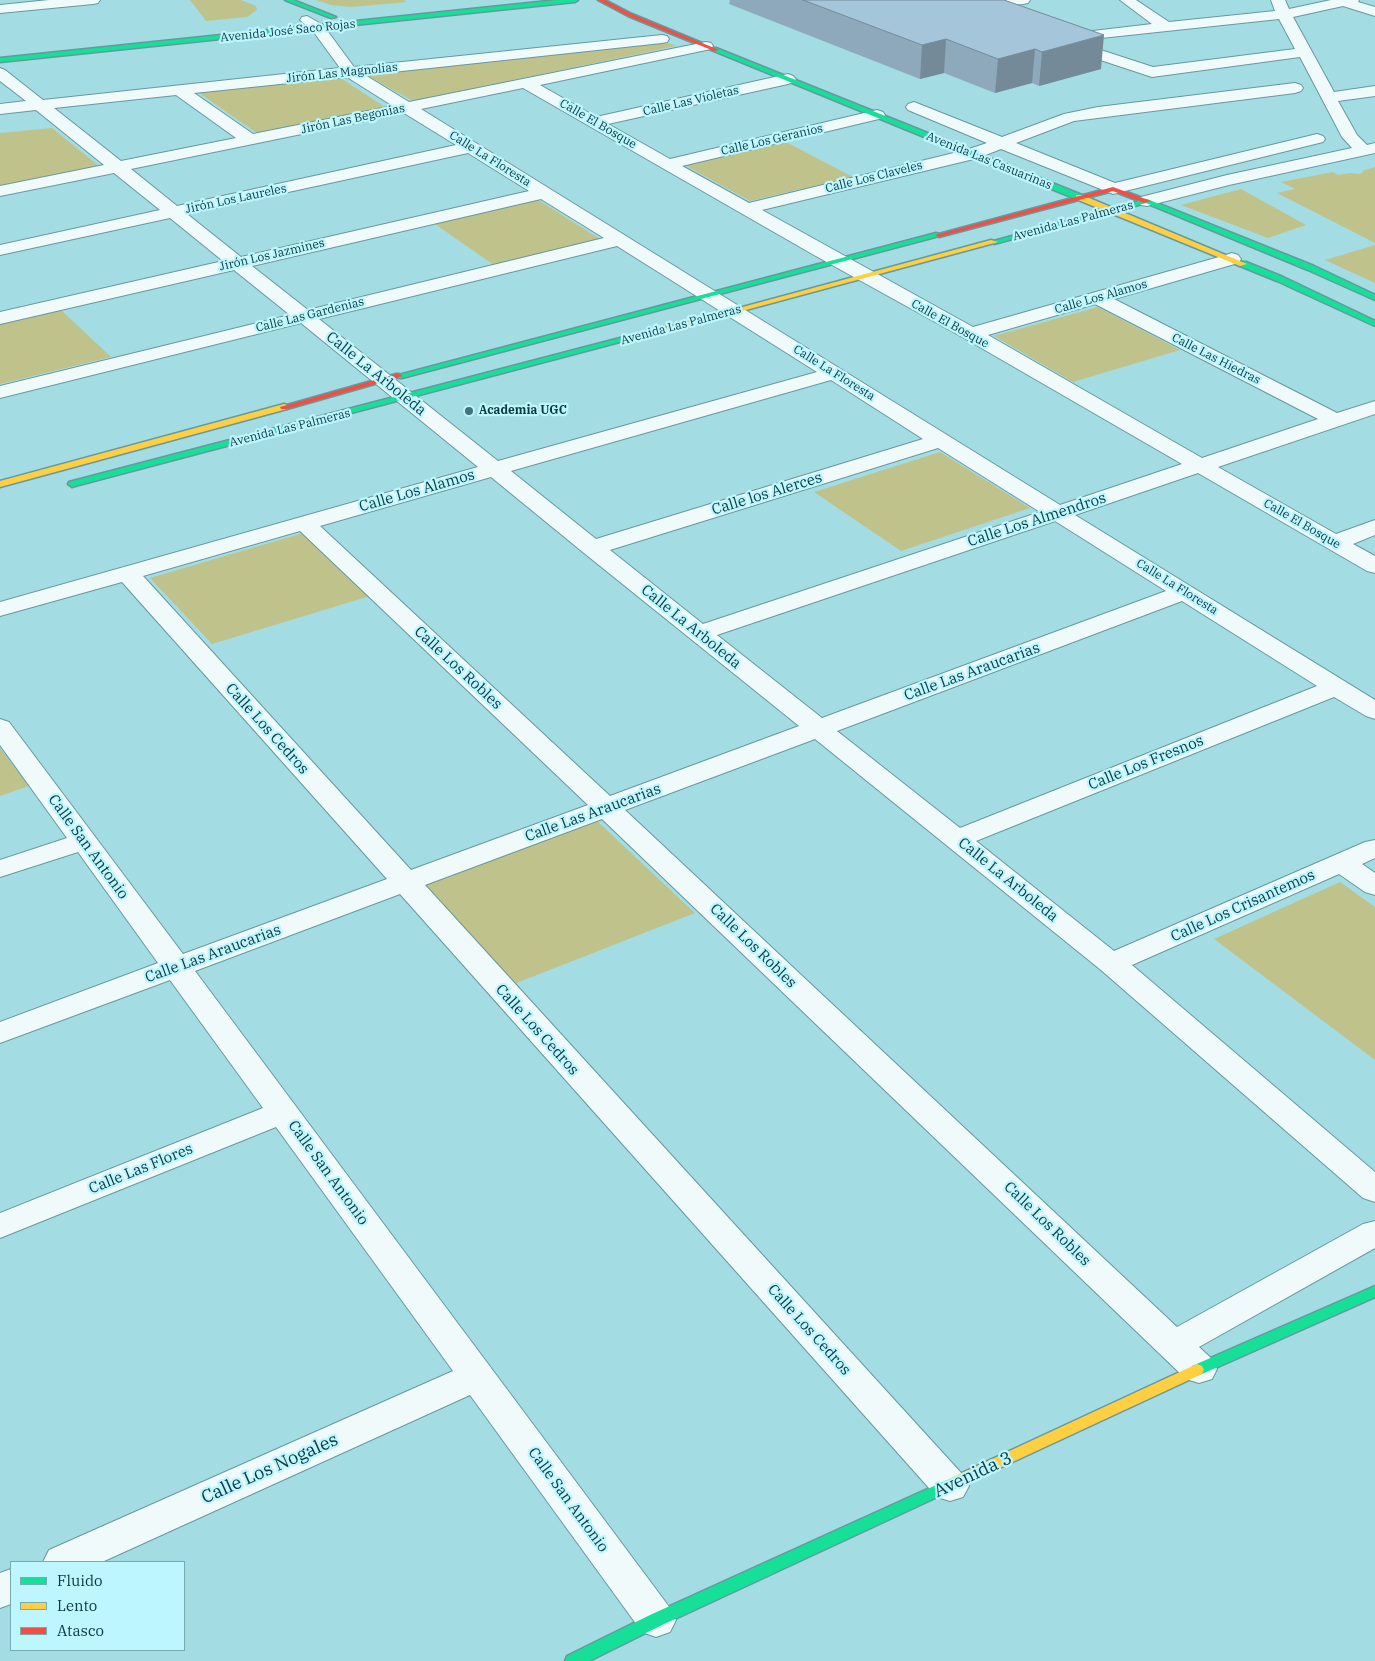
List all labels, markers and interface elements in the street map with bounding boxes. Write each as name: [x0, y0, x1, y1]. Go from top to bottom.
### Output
street label: Avenida José Saco Rojas: [220, 17, 356, 45]
street label: Jirón Las Magnolias: [286, 60, 398, 86]
street label: Calle Las Violetas: [642, 83, 740, 119]
street label: Calle El Bosque: [557, 96, 639, 152]
street label: Jirón Las Begonias: [300, 101, 406, 137]
street label: Calle Los Geranios: [720, 121, 824, 159]
street label: Calle La Floresta: [447, 128, 533, 190]
street label: Avenida Las Casuarinas: [924, 129, 1054, 193]
street label: Calle Los Claveles: [824, 158, 924, 196]
street label: Jirón Los Laureles: [184, 181, 288, 217]
street label: Avenida Las Palmeras: [1011, 198, 1135, 244]
street label: Jirón Los Jazmines: [218, 236, 326, 274]
street label: Calle Los Alamos: [1053, 277, 1149, 317]
street label: Calle Las Gardenias: [254, 295, 366, 335]
street label: Calle El Bosque: [909, 297, 991, 351]
street label: Avenida Las Palmeras: [619, 302, 743, 348]
street label: Calle La Arboleda: [322, 328, 430, 420]
street label: Calle Las Hiedras: [1169, 330, 1263, 388]
street label: Calle La Floresta: [791, 342, 877, 404]
place label: Academia UGC: [479, 404, 567, 418]
marker: Academia UGC: [463, 405, 475, 417]
street label: Avenida Las Palmeras: [228, 406, 352, 450]
street label: Calle Los Alamos: [357, 466, 477, 516]
street label: Calle los Alerces: [710, 469, 824, 519]
street label: Calle Los Almendros: [965, 489, 1109, 551]
street label: Calle El Bosque: [1261, 496, 1343, 552]
street label: Calle La Floresta: [1134, 556, 1220, 618]
street label: Calle La Arboleda: [637, 581, 745, 673]
street label: Calle Los Robles: [410, 623, 506, 713]
street label: Calle Las Araucarias: [902, 639, 1042, 705]
street label: Calle Los Cedros: [222, 680, 312, 778]
street label: Calle Los Fresnos: [1086, 732, 1206, 794]
street label: Calle Las Araucarias: [523, 780, 663, 846]
street label: Calle San Antonio: [44, 791, 132, 903]
street label: Calle La Arboleda: [954, 834, 1062, 926]
street label: Calle Los Crisantemos: [1168, 866, 1318, 946]
street label: Calle Los Robles: [706, 900, 800, 992]
street label: Calle Las Araucarias: [143, 921, 283, 987]
street label: Calle Los Cedros: [492, 981, 582, 1079]
street label: Calle San Antonio: [284, 1117, 372, 1229]
street label: Calle Las Flores: [86, 1140, 196, 1198]
street label: Calle Los Robles: [1000, 1178, 1094, 1270]
street label: Calle Los Cedros: [764, 1281, 854, 1379]
street label: Calle Los Nogales: [198, 1429, 342, 1509]
street label: Calle San Antonio: [524, 1444, 612, 1556]
street label: Avenida 3: [930, 1447, 1016, 1503]
legend: [10, 1561, 185, 1651]
text: Fluido: [57, 1571, 102, 1590]
text: Lento: [57, 1596, 97, 1615]
text: Atasco: [57, 1621, 104, 1640]

